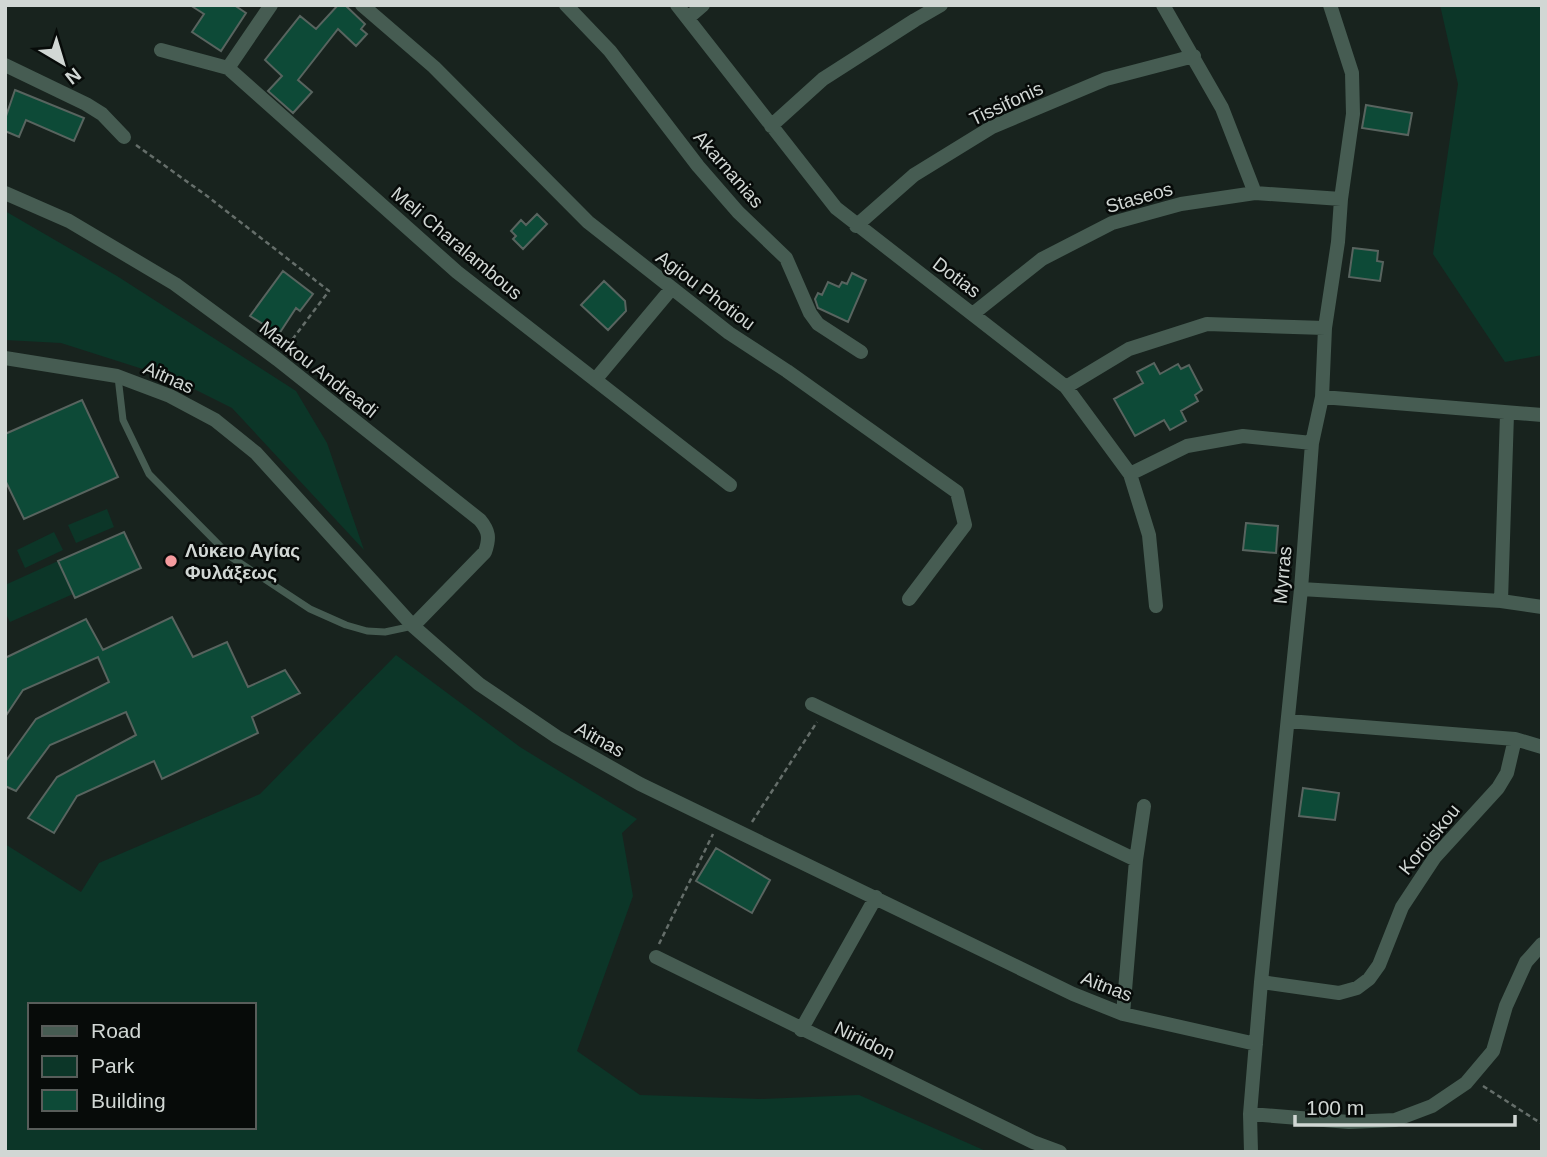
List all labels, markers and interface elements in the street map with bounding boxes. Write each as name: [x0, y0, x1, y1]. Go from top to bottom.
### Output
north arrow: [28, 28, 98, 98]
text: N: [61, 64, 85, 89]
street label: Tissifonis: [966, 77, 1046, 130]
street label: Akarnanias: [690, 127, 768, 212]
street label: Staseos: [1103, 178, 1175, 217]
street label: Meli Charalambous: [387, 183, 526, 304]
street label: Agiou Photiou: [652, 246, 759, 334]
street label: Dotias: [929, 253, 985, 302]
street label: Markou Andreadi: [256, 317, 382, 422]
street label: Aitnas: [140, 357, 197, 398]
place label: Λύκειο Αγίας Φυλάξεως: [185, 540, 300, 584]
street label: Myrras: [1270, 545, 1295, 605]
marker: Λύκειο Αγίας Φυλάξεως: [163, 553, 179, 569]
street label: Aitnas: [572, 717, 628, 761]
street label: Koroiskou: [1395, 800, 1464, 879]
street label: Aitnas: [1078, 967, 1135, 1006]
legend: [28, 1003, 256, 1129]
street label: Niriidon: [831, 1017, 898, 1064]
text: Road: [91, 1019, 141, 1042]
text: Park: [91, 1054, 135, 1077]
scale bar: [1295, 1084, 1516, 1128]
text: Building: [91, 1089, 166, 1112]
text: 100 m: [1306, 1096, 1364, 1119]

